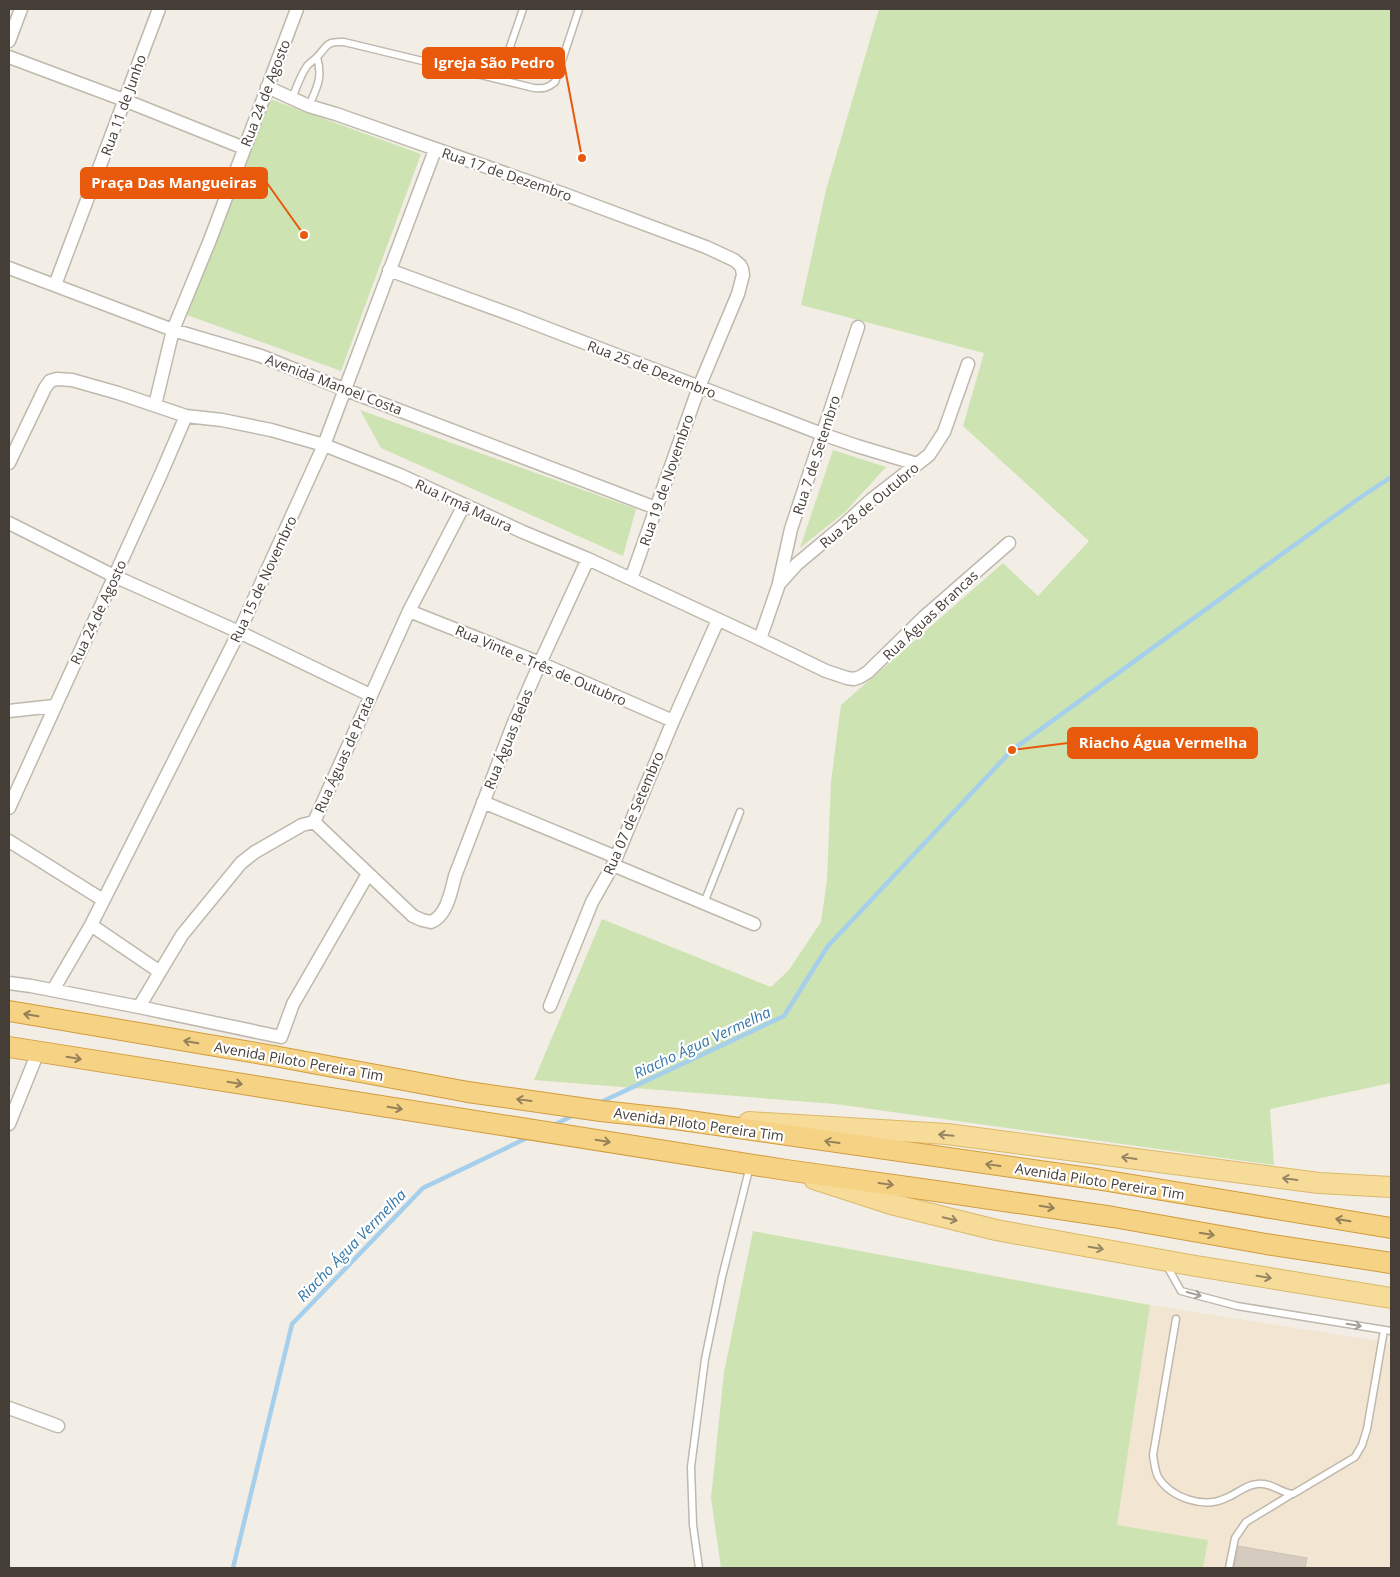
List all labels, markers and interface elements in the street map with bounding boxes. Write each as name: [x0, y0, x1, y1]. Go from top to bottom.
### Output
street label: Rua 24 de Agosto: [236, 37, 294, 149]
callout: Igreja São Pedro: [423, 48, 564, 78]
street label: Rua 11 de Junho: [96, 52, 150, 158]
text: Igreja São Pedro: [433, 52, 555, 72]
street label: Rua 17 de Dezembro: [439, 143, 575, 205]
callout: Praça Das Mangueiras: [81, 168, 267, 198]
text: Praça Das Mangueiras: [91, 172, 257, 192]
street label: Rua 25 de Dezembro: [585, 336, 719, 402]
street label: Avenida Manoel Costa: [263, 349, 405, 419]
street label: Rua 7 de Setembro: [788, 393, 844, 517]
street label: Rua 19 de Novembro: [635, 412, 697, 548]
street label: Rua 28 de Outubro: [815, 458, 923, 552]
street label: Rua Irmã Maura: [412, 474, 516, 536]
street label: Rua 15 de Novembro: [225, 513, 301, 645]
street label: Rua 24 de Agosto: [65, 557, 131, 667]
street label: Rua Águas Brancas: [878, 566, 982, 664]
street label: Rua Vinte e Três de Outubro: [452, 620, 630, 710]
street label: Rua Águas Belas: [479, 686, 537, 792]
street label: Rua Águas de Prata: [310, 692, 378, 816]
callout: Riacho Água Vermelha: [1068, 728, 1257, 758]
text: Riacho Água Vermelha: [1079, 732, 1247, 752]
street label: Rua 07 de Setembro: [598, 748, 668, 878]
water label: Riacho Água Vermelha: [630, 1001, 774, 1083]
one-way arrow: [23, 1009, 39, 1019]
one-way arrow: [184, 1036, 200, 1046]
street label: Avenida Piloto Pereira Tim: [213, 1037, 385, 1085]
one-way arrow: [66, 1053, 82, 1063]
one-way arrow: [226, 1078, 242, 1088]
one-way arrow: [516, 1095, 532, 1105]
street label: Avenida Piloto Pereira Tim: [613, 1103, 785, 1145]
one-way arrow: [387, 1104, 403, 1114]
one-way arrow: [938, 1130, 954, 1139]
one-way arrow: [595, 1137, 611, 1147]
one-way arrow: [824, 1137, 840, 1147]
one-way arrow: [1122, 1153, 1138, 1163]
street label: Avenida Piloto Pereira Tim: [1014, 1158, 1186, 1204]
one-way arrow: [985, 1159, 1001, 1169]
one-way arrow: [1283, 1174, 1299, 1184]
one-way arrow: [878, 1179, 894, 1189]
water label: Riacho Água Vermelha: [292, 1184, 410, 1306]
one-way arrow: [1039, 1203, 1055, 1213]
one-way arrow: [1336, 1214, 1352, 1224]
one-way arrow: [942, 1215, 958, 1224]
one-way arrow: [1199, 1230, 1215, 1240]
one-way arrow: [1087, 1244, 1103, 1254]
one-way arrow: [1256, 1273, 1272, 1283]
one-way arrow: [1186, 1290, 1202, 1300]
one-way arrow: [1345, 1321, 1361, 1331]

